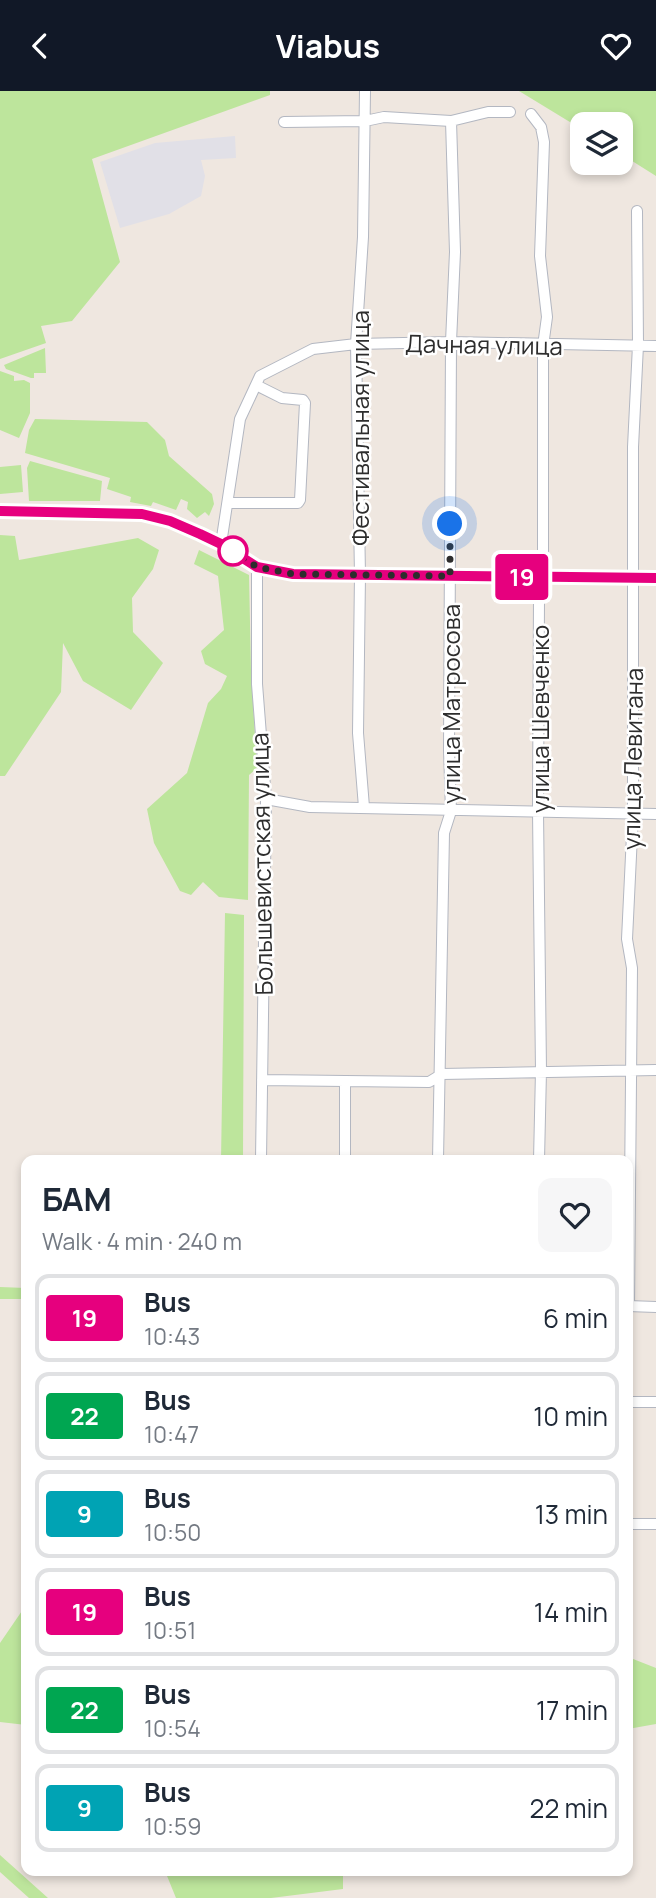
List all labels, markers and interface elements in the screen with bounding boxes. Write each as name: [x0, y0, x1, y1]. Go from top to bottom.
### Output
text: Viabus: [276, 24, 380, 68]
icon: back: [21, 27, 59, 65]
icon: heart: [597, 27, 635, 65]
map controls: [570, 112, 633, 175]
button: layers: [570, 112, 633, 175]
street label: Фестивальная улица: [343, 310, 376, 546]
street label: Дачная улица: [405, 326, 563, 362]
your location: [432, 506, 467, 541]
unlabelled marker: [218, 536, 248, 566]
line badge: 19: [490, 554, 554, 600]
text: 19: [509, 560, 535, 593]
street label: улица Матросова: [434, 604, 467, 804]
street label: улица Шевченко: [523, 625, 556, 813]
street label: улица Левитана: [614, 667, 650, 851]
street label: Большевистская улица: [242, 732, 280, 996]
text: БАМ: [42, 1176, 112, 1221]
button: heart: [538, 1178, 612, 1252]
text: Walk · 4 min · 240 m: [42, 1225, 242, 1257]
text: Bus: [144, 1284, 191, 1320]
text: 6 min: [543, 1300, 608, 1336]
text: 19: [72, 1301, 97, 1334]
text: 10:43: [144, 1320, 200, 1352]
text: Bus: [144, 1382, 191, 1418]
text: 10 min: [533, 1398, 608, 1434]
text: 22: [70, 1399, 99, 1432]
text: 10:47: [144, 1418, 199, 1450]
text: Bus: [144, 1480, 191, 1516]
text: 13 min: [535, 1496, 608, 1532]
text: 9: [77, 1497, 92, 1530]
text: 10:50: [144, 1516, 201, 1548]
text: Bus: [144, 1578, 191, 1614]
text: 14 min: [534, 1594, 608, 1630]
text: 19: [72, 1595, 97, 1628]
text: 10:51: [144, 1614, 196, 1646]
text: Bus: [144, 1676, 191, 1712]
text: 17 min: [536, 1692, 608, 1728]
text: 22: [70, 1693, 99, 1726]
text: 10:54: [144, 1712, 201, 1744]
text: Bus: [144, 1774, 191, 1810]
text: 22 min: [530, 1790, 608, 1826]
text: 9: [77, 1791, 92, 1824]
text: 10:59: [144, 1810, 201, 1842]

